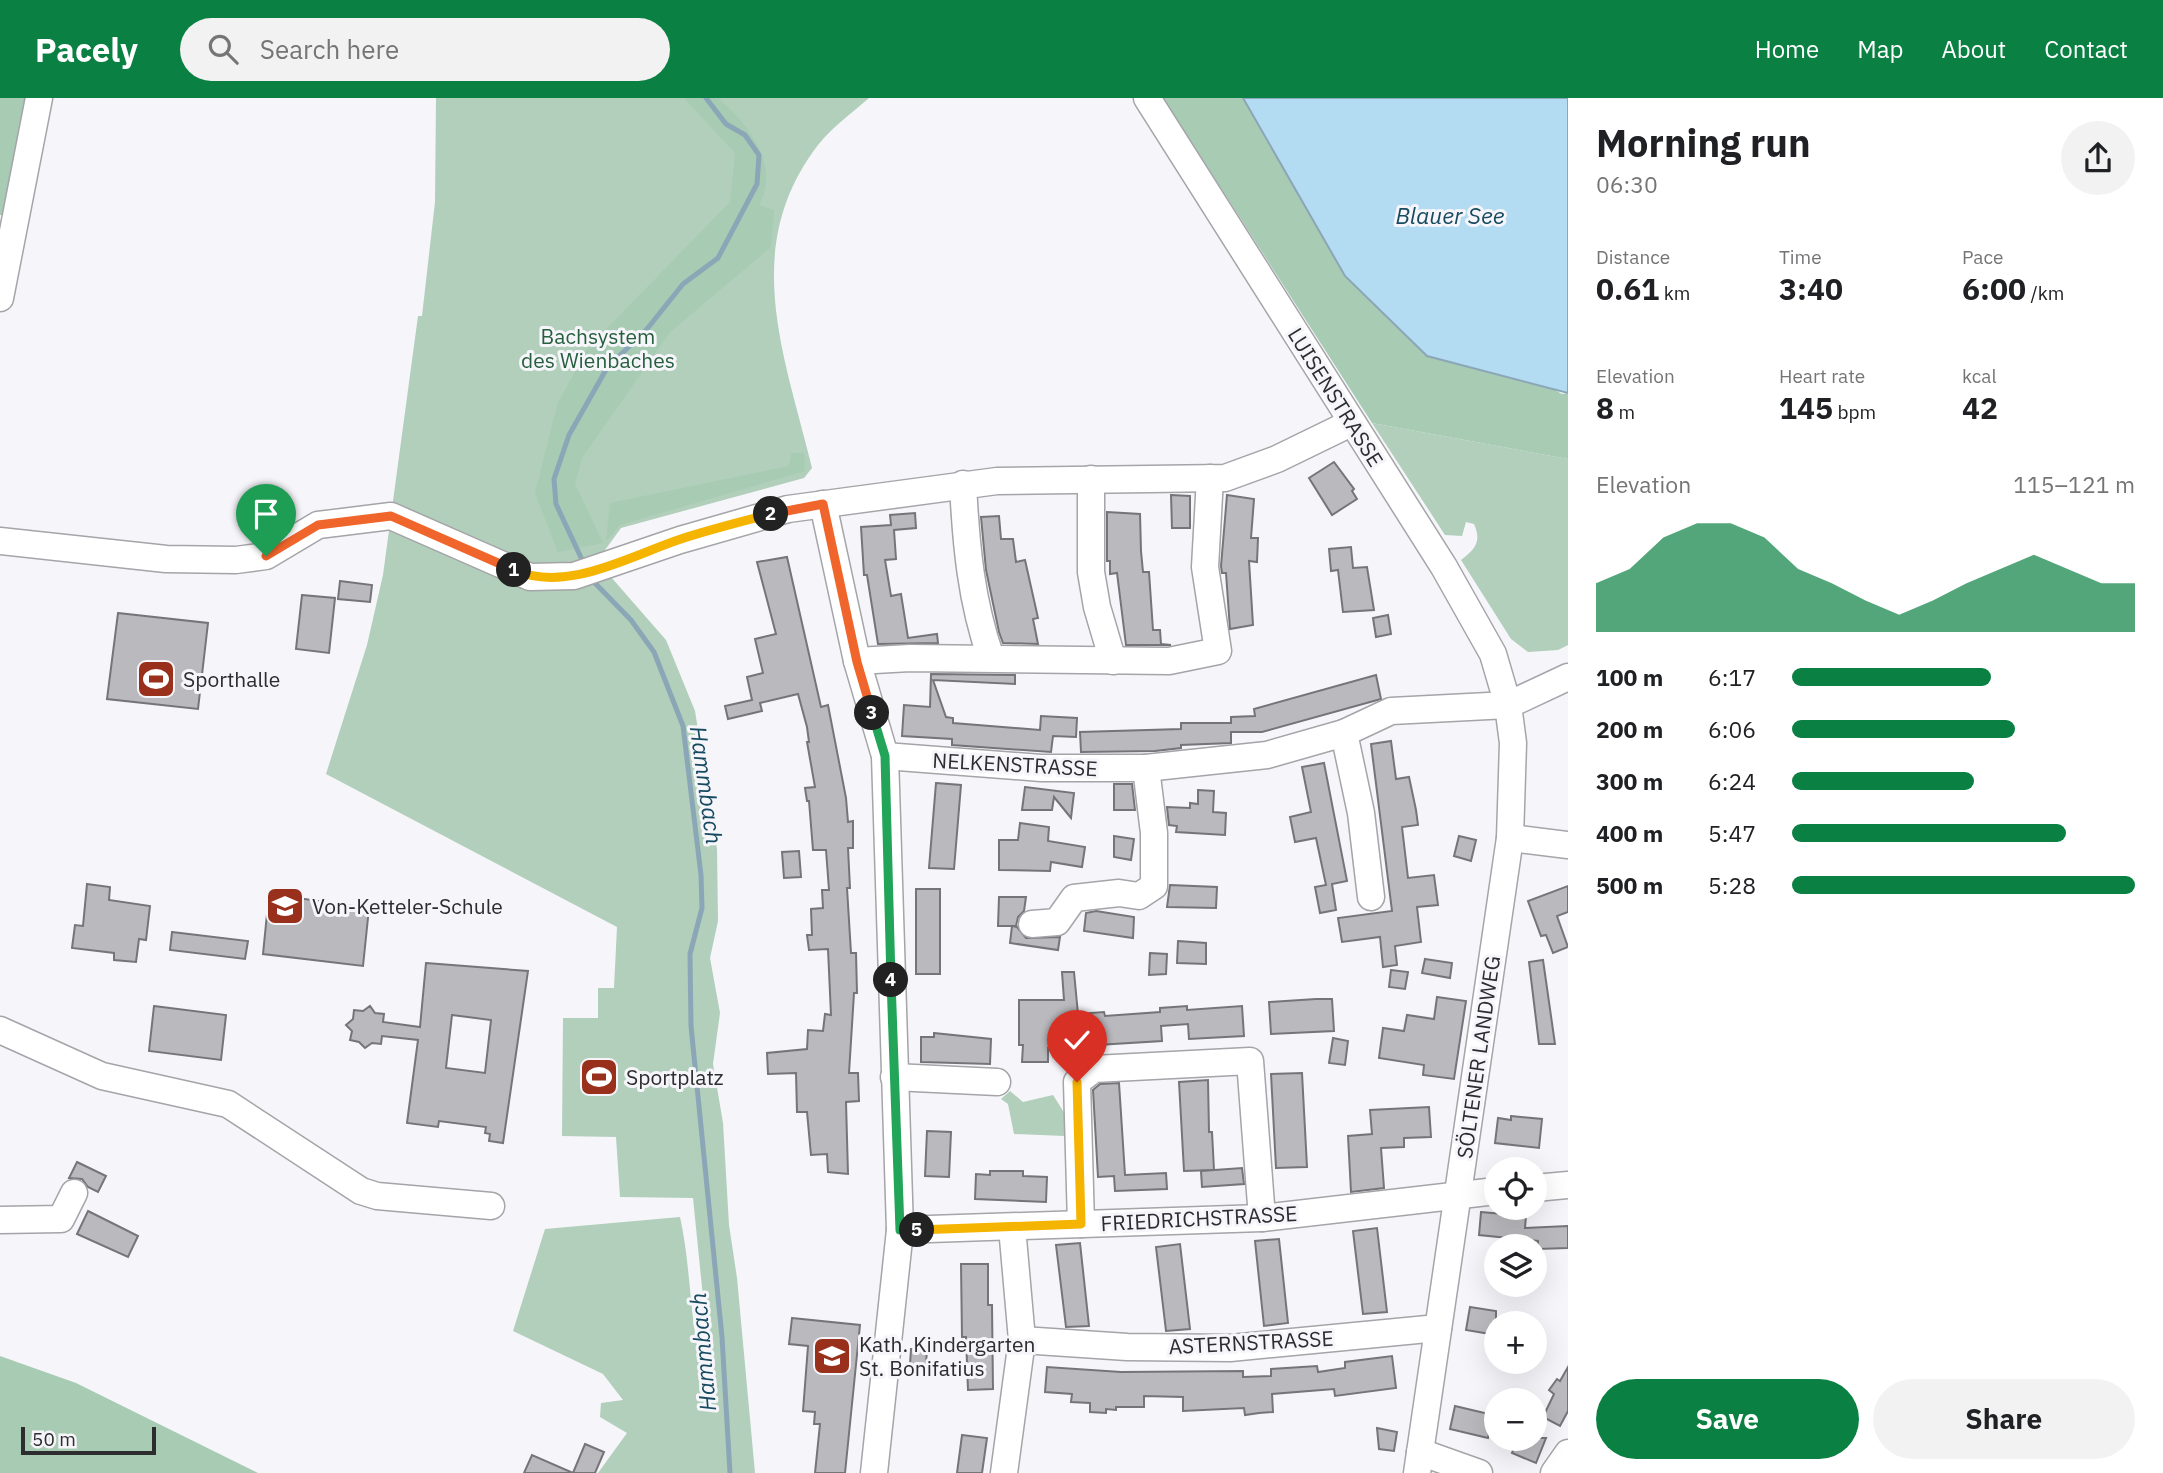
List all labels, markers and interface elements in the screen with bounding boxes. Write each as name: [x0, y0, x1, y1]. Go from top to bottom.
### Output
search box: [180, 18, 670, 81]
text: Pacely: [35, 28, 138, 71]
icon: search: [204, 30, 242, 68]
text: Search here: [260, 32, 399, 66]
text: Home: [1755, 33, 1819, 65]
text: Map: [1857, 33, 1903, 65]
text: About: [1941, 33, 2006, 65]
text: Contact: [2044, 33, 2128, 65]
text: Morning run: [1596, 118, 1811, 167]
button: share: [2061, 121, 2135, 195]
text: 06:30: [1596, 169, 1658, 199]
water label: Blauer See: [1395, 200, 1505, 230]
text: Distance: [1596, 245, 1670, 269]
text: Time: [1779, 245, 1822, 269]
text: Pace: [1962, 245, 2003, 269]
text: 0.61: [1596, 269, 1659, 308]
text: 3:40: [1779, 269, 1843, 308]
text: 6:00: [1962, 269, 2026, 308]
text: km: [1659, 281, 1690, 305]
text: /km: [2026, 281, 2064, 305]
park label: Bachsystem des Wienbaches: [521, 322, 675, 374]
street label: LUISENSTRASSE: [1282, 322, 1390, 472]
text: Elevation: [1596, 364, 1675, 388]
text: Heart rate: [1779, 364, 1865, 388]
text: kcal: [1962, 364, 1997, 388]
text: 8: [1596, 388, 1614, 427]
text: 145: [1779, 388, 1833, 427]
text: 42: [1962, 388, 1998, 427]
text: m: [1614, 400, 1635, 424]
text: bpm: [1833, 400, 1876, 424]
text: Elevation: [1596, 469, 1691, 499]
text: 115–121 m: [2013, 469, 2135, 499]
pin: [236, 484, 296, 556]
icon: arrive: [247, 495, 285, 533]
pin: 2: [754, 496, 788, 532]
text: 2: [765, 501, 776, 525]
pin: 1: [496, 552, 532, 588]
text: 1: [508, 557, 519, 581]
sports icon: Sporthalle: [135, 658, 177, 700]
text: 100 m: [1596, 662, 1663, 692]
text: 6:17: [1708, 662, 1756, 692]
place label: Sporthalle: [183, 665, 280, 693]
pin: 3: [854, 696, 890, 730]
text: 3: [866, 700, 877, 724]
text: 200 m: [1596, 714, 1663, 744]
text: 6:06: [1708, 714, 1756, 744]
water label: Hammbach: [684, 724, 730, 846]
street label: NELKENSTRASSE: [932, 746, 1098, 782]
text: 300 m: [1596, 766, 1663, 796]
text: 6:24: [1708, 766, 1756, 796]
text: 400 m: [1596, 818, 1663, 848]
text: 5:47: [1708, 818, 1756, 848]
text: 500 m: [1596, 870, 1663, 900]
text: 5:28: [1708, 870, 1756, 900]
school or university icon: Von-Ketteler-Schule: [264, 885, 306, 927]
place label: Von-Ketteler-Schule: [312, 892, 503, 920]
street label: SÖLTENER LANDWEG: [1450, 954, 1506, 1160]
pin: 4: [874, 962, 908, 998]
text: 4: [885, 967, 896, 991]
pin: [1047, 1010, 1107, 1082]
icon: check: [1058, 1021, 1096, 1059]
sports icon: Sportplatz: [578, 1056, 620, 1098]
place label: Sportplatz: [626, 1063, 724, 1091]
map controls: [1484, 1157, 1547, 1451]
button: locate: [1484, 1157, 1547, 1220]
street label: FRIEDRICHSTRASSE: [1100, 1199, 1298, 1237]
pin: 5: [900, 1212, 934, 1248]
text: 5: [911, 1217, 922, 1241]
button: layers: [1484, 1234, 1547, 1297]
water label: Hammbach: [682, 1291, 722, 1413]
button: +: [1484, 1311, 1547, 1374]
street label: ASTERNSTRASSE: [1168, 1324, 1334, 1360]
place label: Kath. Kindergarten St. Bonifatius: [859, 1330, 1035, 1382]
school or university icon: Kath. Kindergarten St. Bonifatius: [811, 1335, 853, 1377]
button: Save: [1596, 1379, 1859, 1459]
button: Share: [1873, 1379, 2135, 1459]
button: −: [1484, 1388, 1547, 1451]
scale bar: [21, 1424, 156, 1456]
text: 50 m: [32, 1427, 76, 1451]

